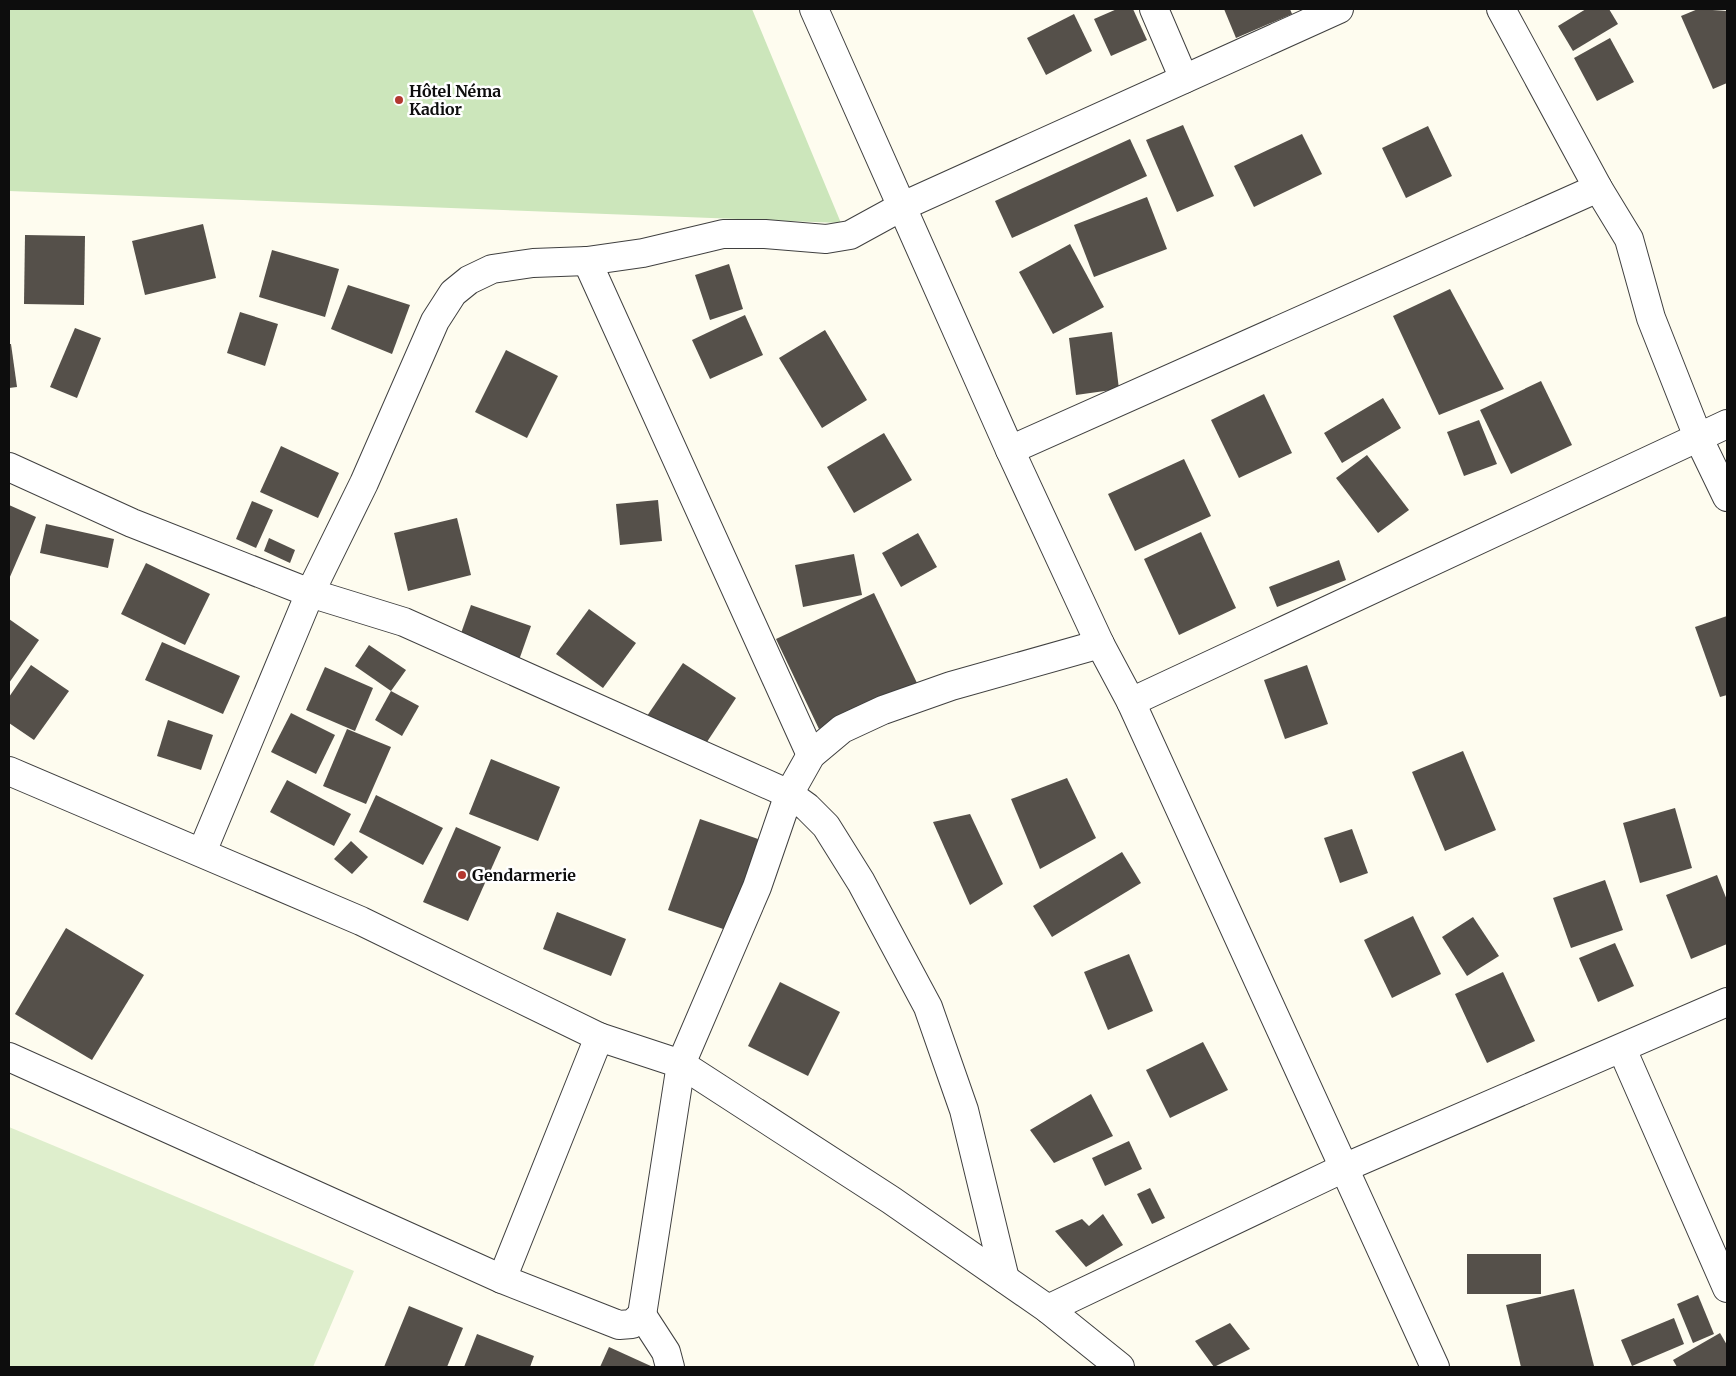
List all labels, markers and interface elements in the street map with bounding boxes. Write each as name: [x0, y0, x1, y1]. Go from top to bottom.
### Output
place label: Hôtel Néma Kadior: [409, 81, 501, 119]
marker: Hôtel Néma Kadior: [393, 94, 405, 106]
place label: Gendarmerie: [472, 865, 576, 885]
marker: Gendarmerie: [456, 869, 468, 881]

